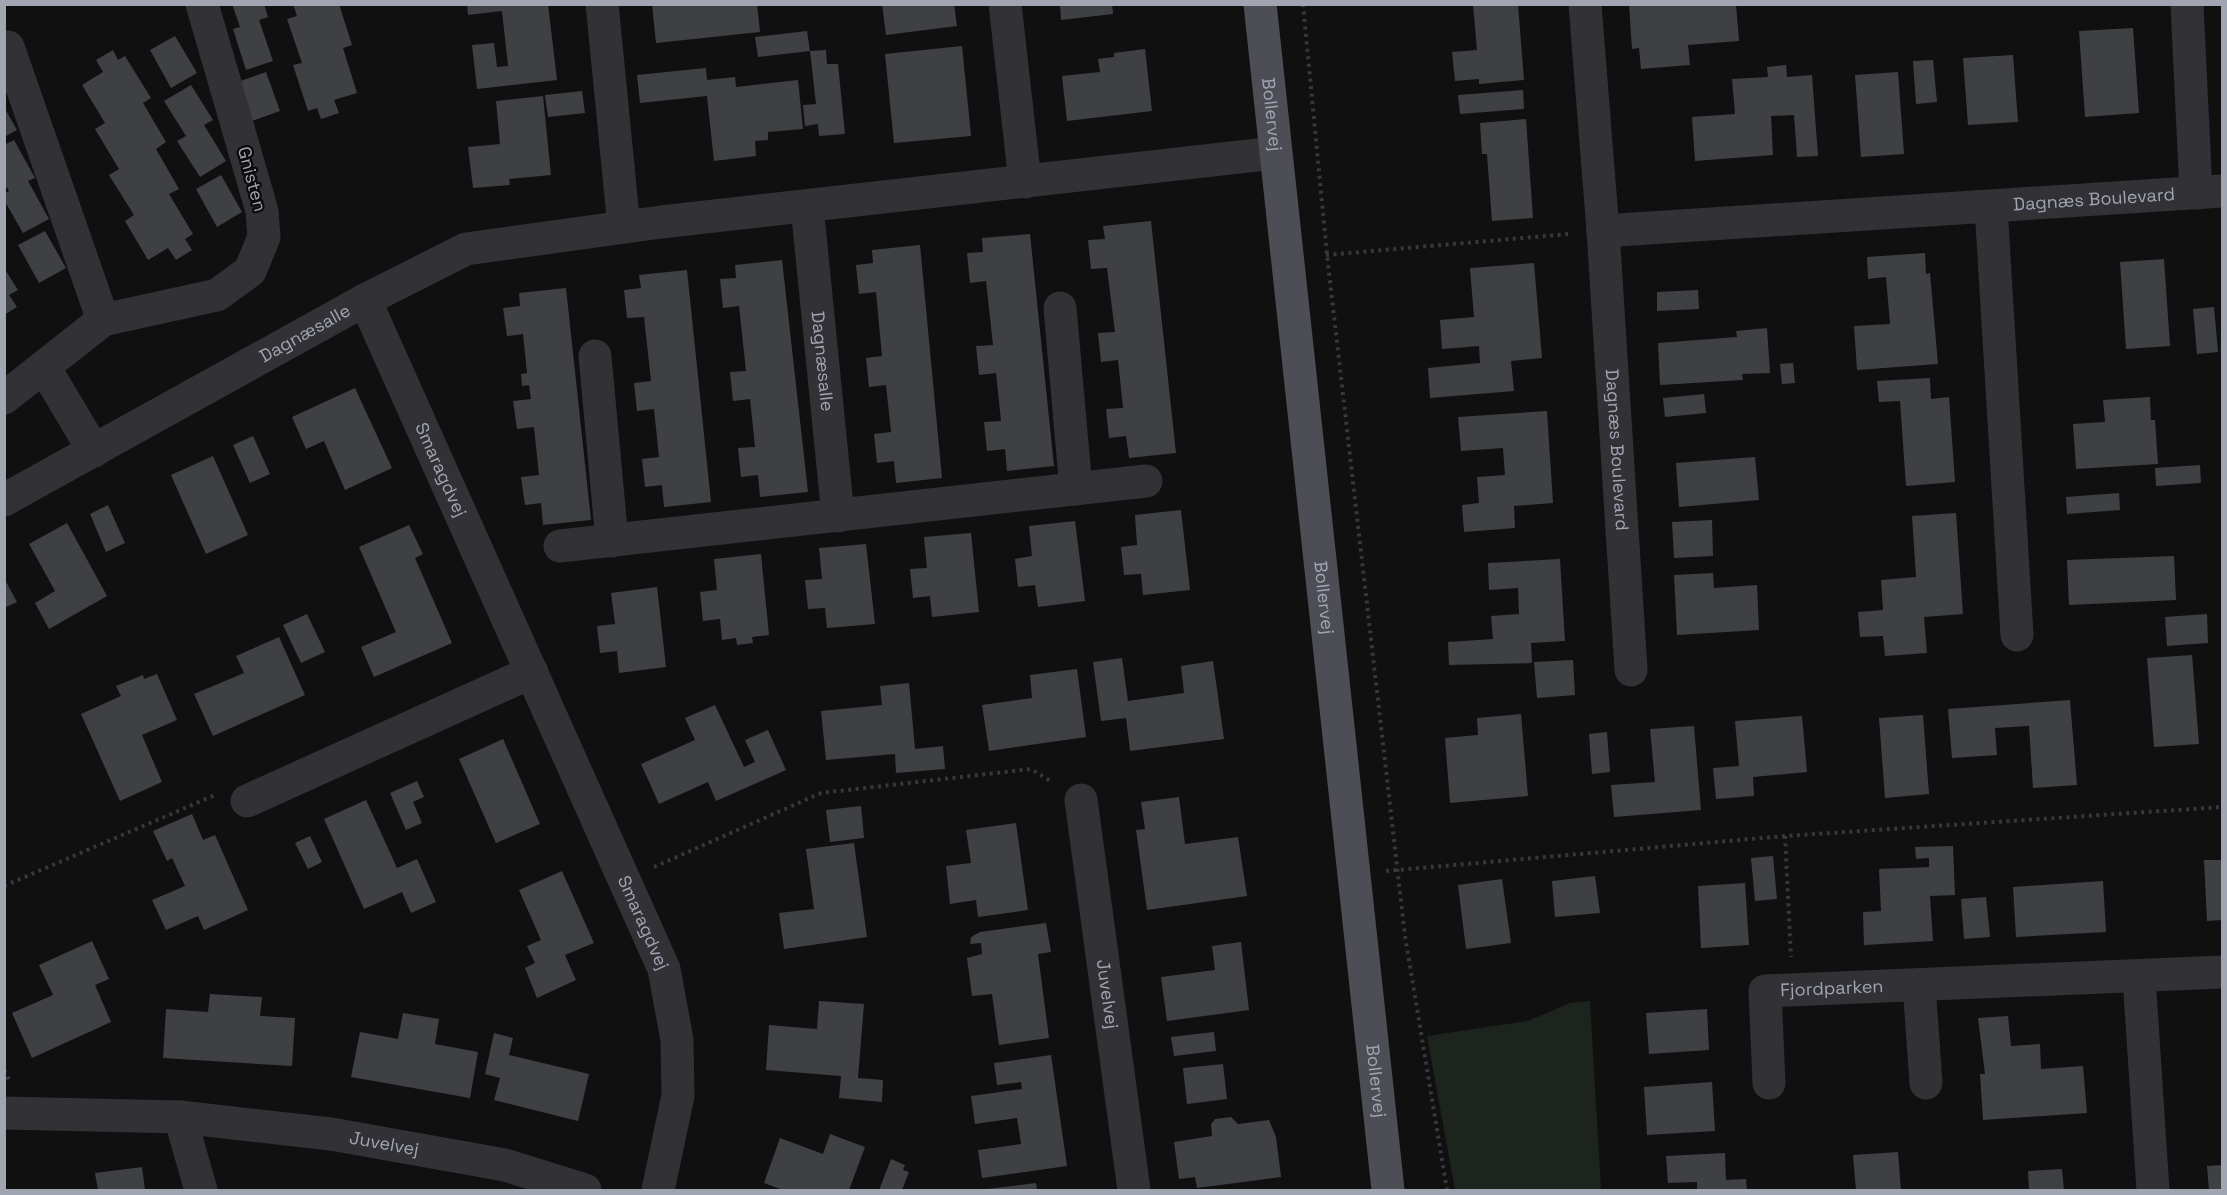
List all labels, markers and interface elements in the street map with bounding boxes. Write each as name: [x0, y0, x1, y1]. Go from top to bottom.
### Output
street label: Bollervej: [1257, 76, 1288, 152]
street label: Gnisten: [233, 144, 272, 214]
street label: Dagnæs Boulevard: [2012, 182, 2176, 215]
street label: Dagnæsalle: [255, 298, 354, 367]
street label: Dagnæsalle: [807, 310, 839, 412]
street label: Dagnæs Boulevard: [1601, 368, 1634, 531]
street label: Smaragdvej: [410, 419, 472, 520]
street label: Bollervej: [1309, 560, 1340, 635]
street label: Smaragdvej: [613, 872, 675, 973]
street label: Juvelvej: [1092, 958, 1124, 1030]
street label: Fjordparken: [1780, 974, 1884, 1001]
street label: Bollervej: [1361, 1043, 1392, 1119]
street label: Juvelvej: [348, 1126, 421, 1160]

